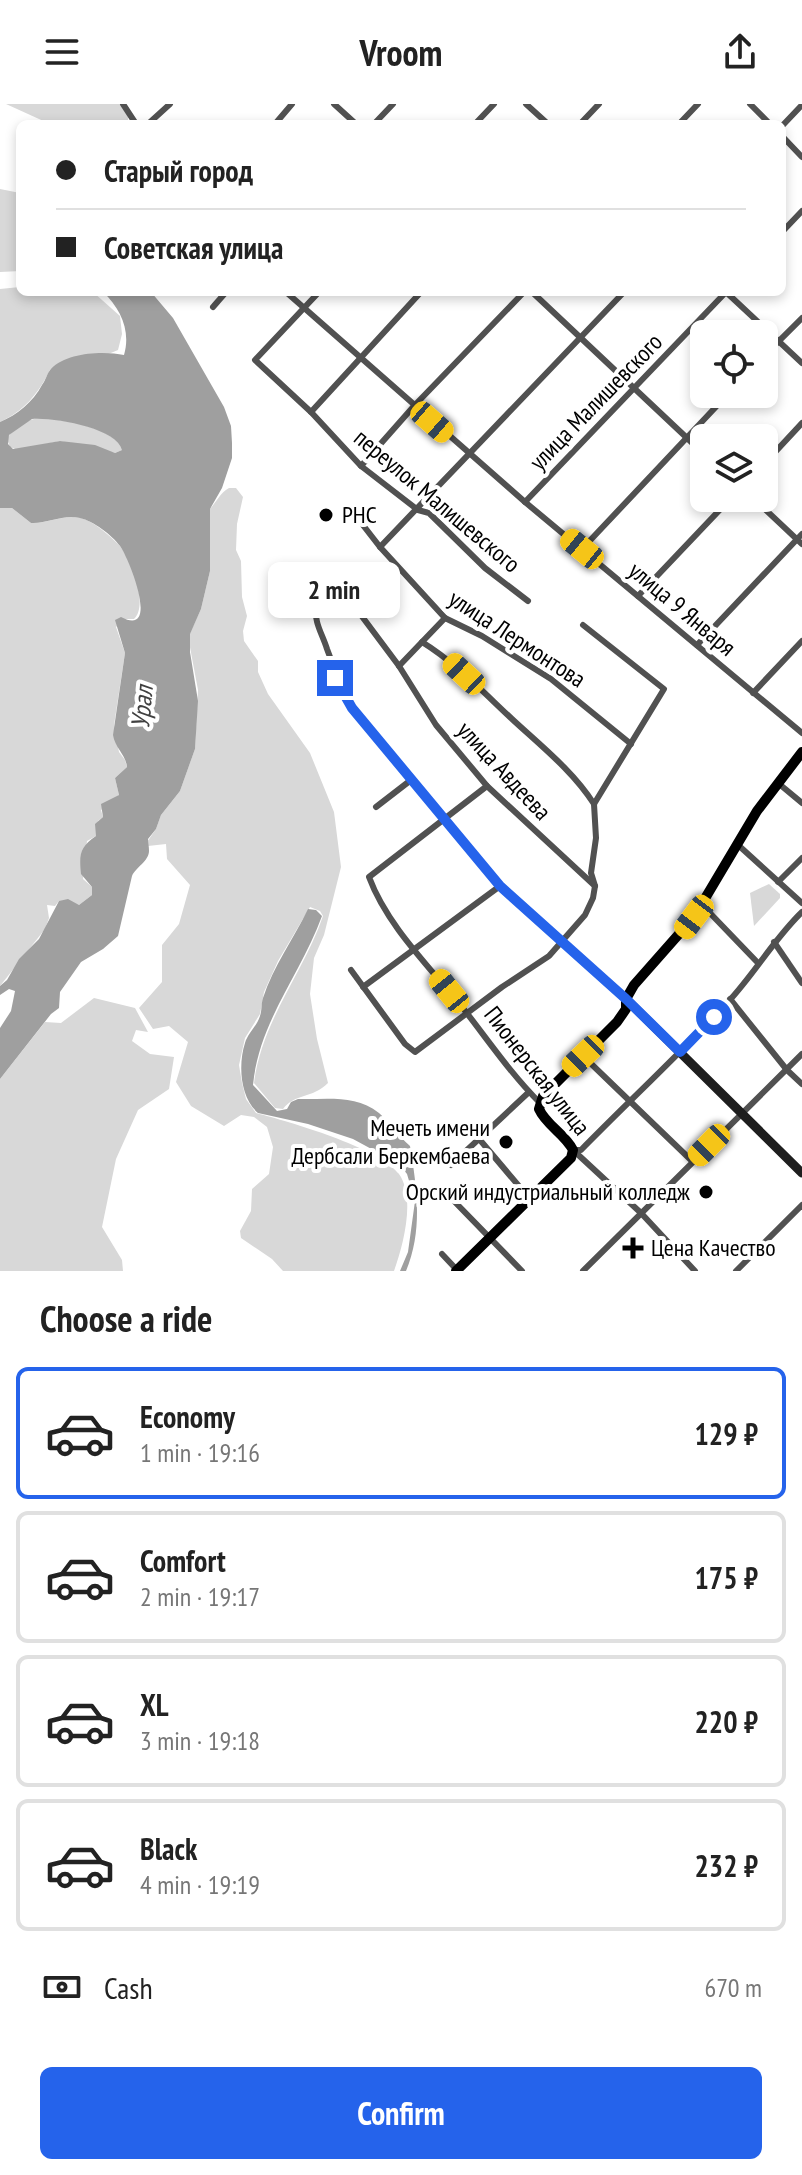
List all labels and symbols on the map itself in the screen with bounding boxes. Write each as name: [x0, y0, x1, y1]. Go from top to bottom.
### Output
street label: улица Малишевского: [522, 327, 669, 477]
car: [406, 397, 458, 447]
street label: переулок Малишевского: [348, 422, 527, 579]
place label: РНС: [342, 499, 377, 530]
marker: РНС: [317, 506, 335, 524]
car: [556, 525, 608, 573]
street label: улица 9 Января: [622, 555, 742, 662]
callout: 2 min: [269, 562, 401, 618]
street label: улица Лермонтова: [443, 583, 592, 694]
car: [438, 649, 490, 699]
route end: [317, 660, 353, 696]
water label: Урал: [123, 682, 160, 730]
street label: улица Авдеева: [451, 715, 558, 827]
car: [670, 891, 718, 943]
car: [425, 965, 473, 1017]
route start: [696, 999, 732, 1035]
street label: Пионерская улица: [477, 1000, 597, 1141]
car: [557, 1031, 609, 1081]
place label: Мечеть имени Дербсали Беркембаева: [291, 1112, 490, 1171]
car: [684, 1120, 734, 1170]
marker: Мечеть имени Дербсали Беркембаева: [497, 1133, 515, 1151]
place label: Орский индустриальный колледж: [406, 1176, 690, 1207]
marker: Орский индустриальный колледж: [697, 1183, 715, 1201]
place label: Цена Качество: [651, 1232, 776, 1263]
marker: Цена Качество: [622, 1237, 644, 1259]

